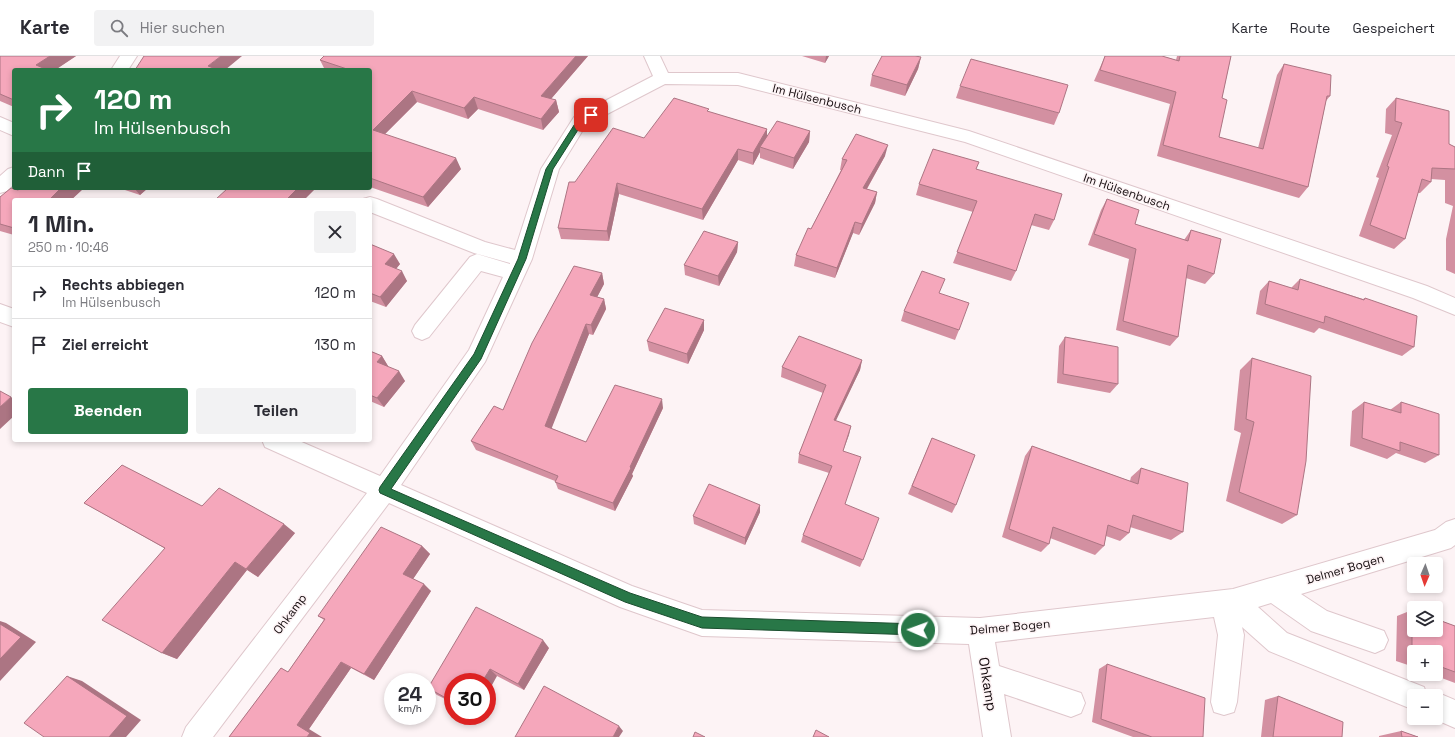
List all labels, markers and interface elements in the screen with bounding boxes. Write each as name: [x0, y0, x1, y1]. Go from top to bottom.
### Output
search box: [94, 10, 374, 46]
text: Karte: [20, 15, 70, 40]
icon: search: [108, 17, 130, 39]
text: Hier suchen: [140, 18, 225, 37]
text: Karte: [1232, 19, 1268, 37]
text: Route: [1290, 19, 1330, 37]
text: Gespeichert: [1352, 19, 1435, 37]
street label: Im Hülsenbusch: [771, 80, 863, 118]
text: 120 m: [94, 81, 172, 117]
icon: right: [28, 84, 80, 136]
pin: [574, 98, 608, 132]
icon: arrive: [580, 104, 602, 126]
text: Im Hülsenbusch: [94, 116, 231, 139]
icon: arrive: [73, 160, 95, 182]
text: Dann: [28, 162, 65, 181]
street label: Im Hülsenbusch: [1081, 170, 1173, 214]
text: 1 Min.: [28, 208, 94, 239]
button: close: [314, 211, 356, 253]
text: 250 m · 10:46: [28, 239, 109, 256]
text: Rechts abbiegen: [62, 275, 184, 294]
icon: right: [28, 282, 50, 304]
text: 120 m: [314, 283, 356, 302]
text: Im Hülsenbusch: [62, 294, 161, 311]
icon: arrive: [28, 334, 50, 356]
text: Ziel erreicht: [62, 335, 149, 354]
text: 130 m: [314, 335, 356, 354]
button: Beenden: [28, 388, 188, 434]
button: Teilen: [196, 388, 356, 434]
street label: Delmer Bogen: [1304, 550, 1386, 588]
north arrow: [1407, 557, 1443, 593]
map controls: [1407, 557, 1443, 725]
street label: Ohkamp: [270, 590, 311, 637]
button: layers: [1407, 601, 1443, 637]
position arrow: [897, 609, 939, 651]
street label: Delmer Bogen: [969, 616, 1051, 638]
button: +: [1407, 645, 1443, 681]
street label: Ohkamp: [975, 656, 1001, 712]
speed limit sign: 30: [444, 673, 496, 725]
text: 24: [398, 681, 422, 707]
button: −: [1407, 689, 1443, 725]
text: km/h: [398, 702, 422, 715]

